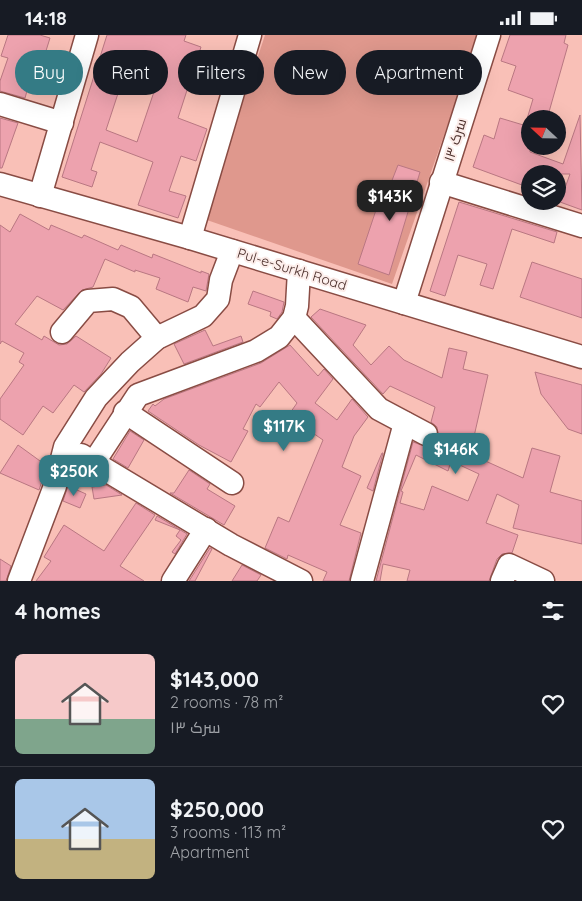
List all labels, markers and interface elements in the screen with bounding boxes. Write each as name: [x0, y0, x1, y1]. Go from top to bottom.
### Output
text: 14:18: [25, 6, 67, 30]
chip: Buy: [15, 50, 83, 95]
chip: Rent: [93, 50, 168, 95]
chip: Filters: [178, 50, 264, 95]
chip: New: [274, 50, 346, 95]
chip: Apartment: [356, 50, 482, 95]
north arrow: [521, 110, 566, 155]
map controls: [521, 110, 566, 210]
street label: سرک ۱۳: [440, 116, 470, 164]
button: layers: [521, 165, 566, 210]
pin: $143K: [355, 179, 425, 222]
text: $143K: [368, 186, 412, 206]
street label: Pul-e-Surkh Road: [235, 244, 349, 294]
pin: $117K: [249, 409, 319, 452]
text: $117K: [263, 416, 305, 436]
pin: $146K: [421, 433, 491, 475]
text: $146K: [434, 439, 478, 459]
pin: $250K: [39, 455, 109, 497]
text: $250K: [50, 461, 98, 481]
icon: filters: [539, 597, 567, 625]
text: 4 homes: [15, 598, 101, 624]
text: $143,000: [170, 666, 259, 692]
icon: home: [55, 674, 115, 734]
icon: heart: [539, 690, 567, 718]
text: 2 rooms · 78 m²: [170, 692, 283, 712]
text: سرک ۱۳: [170, 717, 220, 737]
text: $250,000: [170, 796, 264, 822]
icon: home: [55, 799, 115, 859]
icon: heart: [539, 815, 567, 843]
text: 3 rooms · 113 m²: [170, 822, 286, 842]
text: Apartment: [170, 842, 250, 862]

